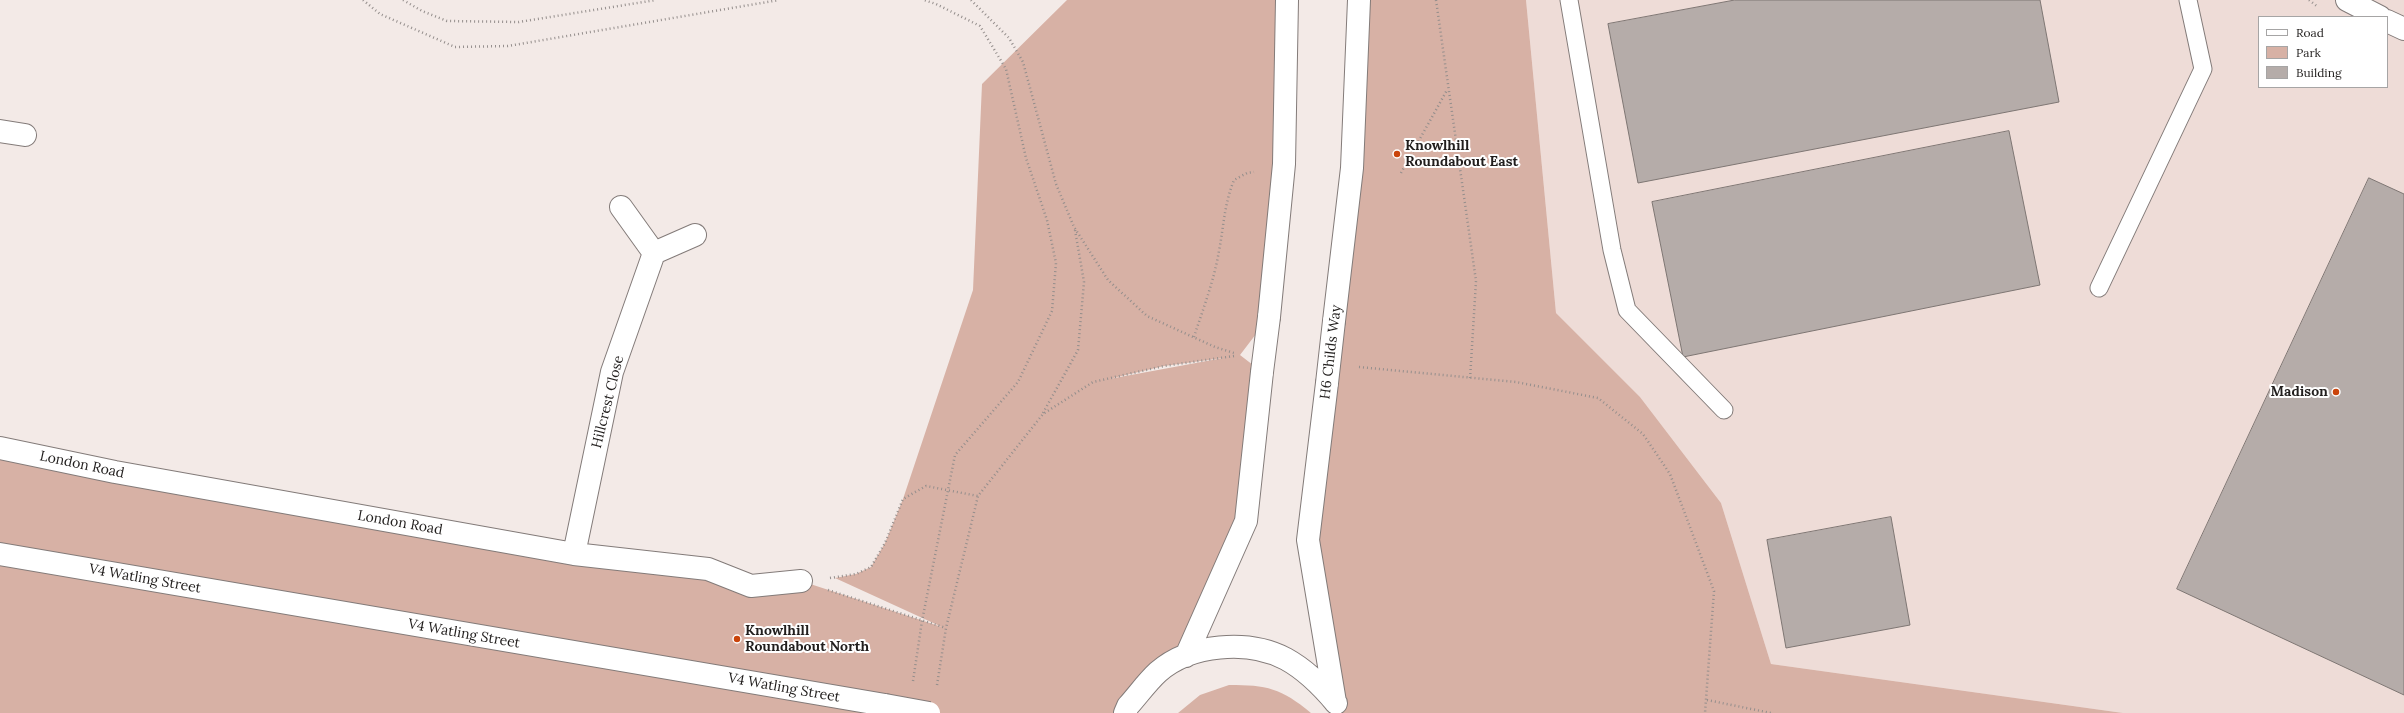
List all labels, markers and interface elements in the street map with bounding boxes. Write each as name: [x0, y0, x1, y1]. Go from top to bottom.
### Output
legend: [2258, 16, 2388, 88]
text: Road: [2296, 25, 2324, 40]
text: Park: [2296, 45, 2321, 60]
text: Building: [2296, 65, 2342, 80]
place label: Knowlhill Roundabout East: [1405, 138, 1518, 170]
marker: Knowlhill Roundabout East: [1392, 149, 1402, 159]
street label: H6 Childs Way: [1317, 304, 1345, 400]
street label: Hillcrest Close: [588, 354, 628, 450]
place label: Madison: [2271, 384, 2328, 400]
marker: Madison: [2331, 387, 2341, 397]
street label: London Road: [38, 448, 126, 482]
street label: London Road: [356, 507, 444, 539]
street label: V4 Watling Street: [88, 561, 202, 597]
street label: V4 Watling Street: [407, 616, 521, 652]
place label: Knowlhill Roundabout North: [745, 623, 869, 656]
marker: Knowlhill Roundabout North: [732, 634, 742, 644]
street label: V4 Watling Street: [727, 670, 841, 706]

